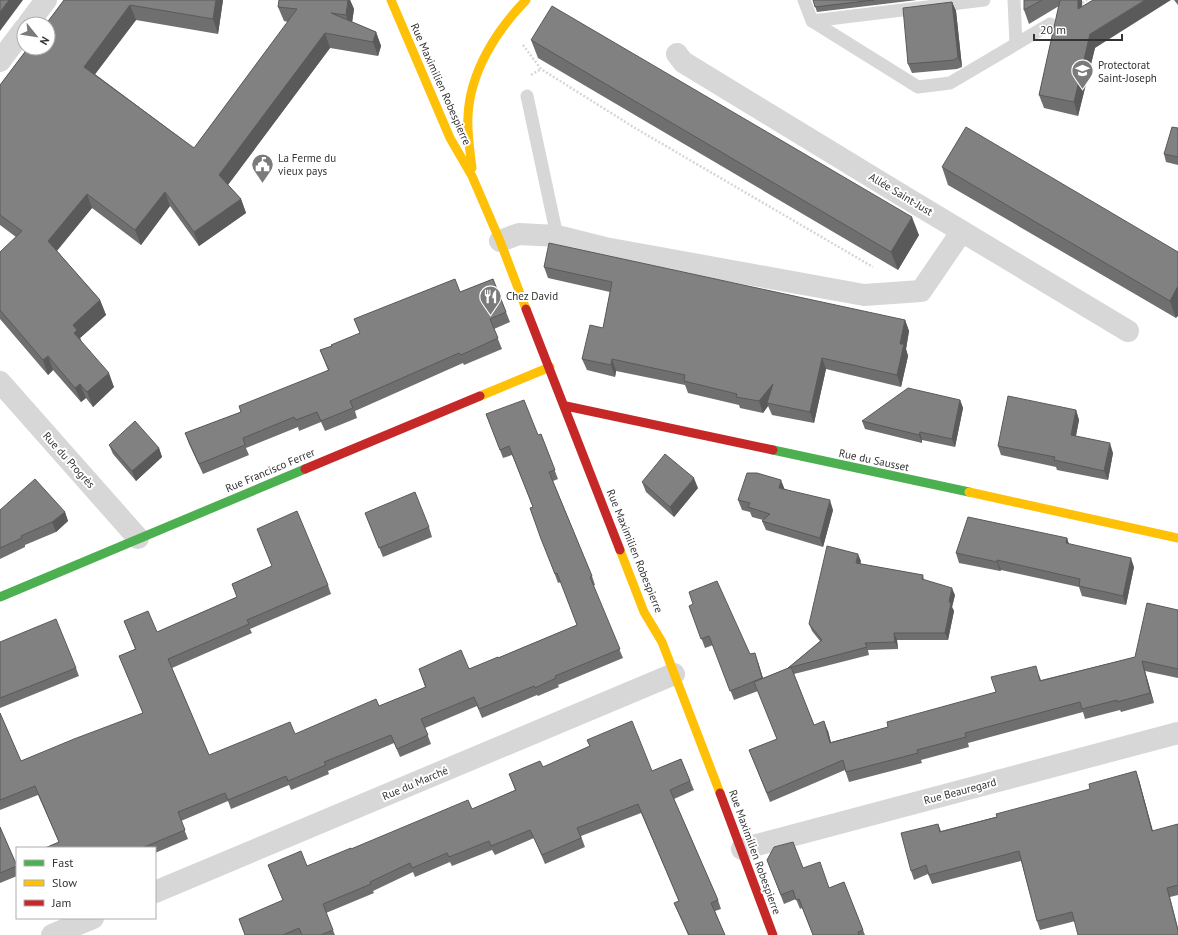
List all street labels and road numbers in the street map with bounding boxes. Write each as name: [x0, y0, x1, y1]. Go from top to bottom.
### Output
street label: Rue Maximilien Robespierre: [408, 21, 474, 147]
street label: Allée Saint-Just: [867, 169, 936, 219]
street label: Rue du Progrès: [40, 429, 98, 491]
street label: Rue Francisco Ferrer: [223, 445, 317, 495]
street label: Rue du Sausset: [838, 446, 911, 474]
street label: Rue Maximilien Robespierre: [604, 487, 666, 615]
street label: Rue du Marché: [380, 763, 450, 803]
street label: Rue Beauregard: [922, 775, 998, 807]
street label: Rue Maximilien Robespierre: [726, 788, 784, 917]

